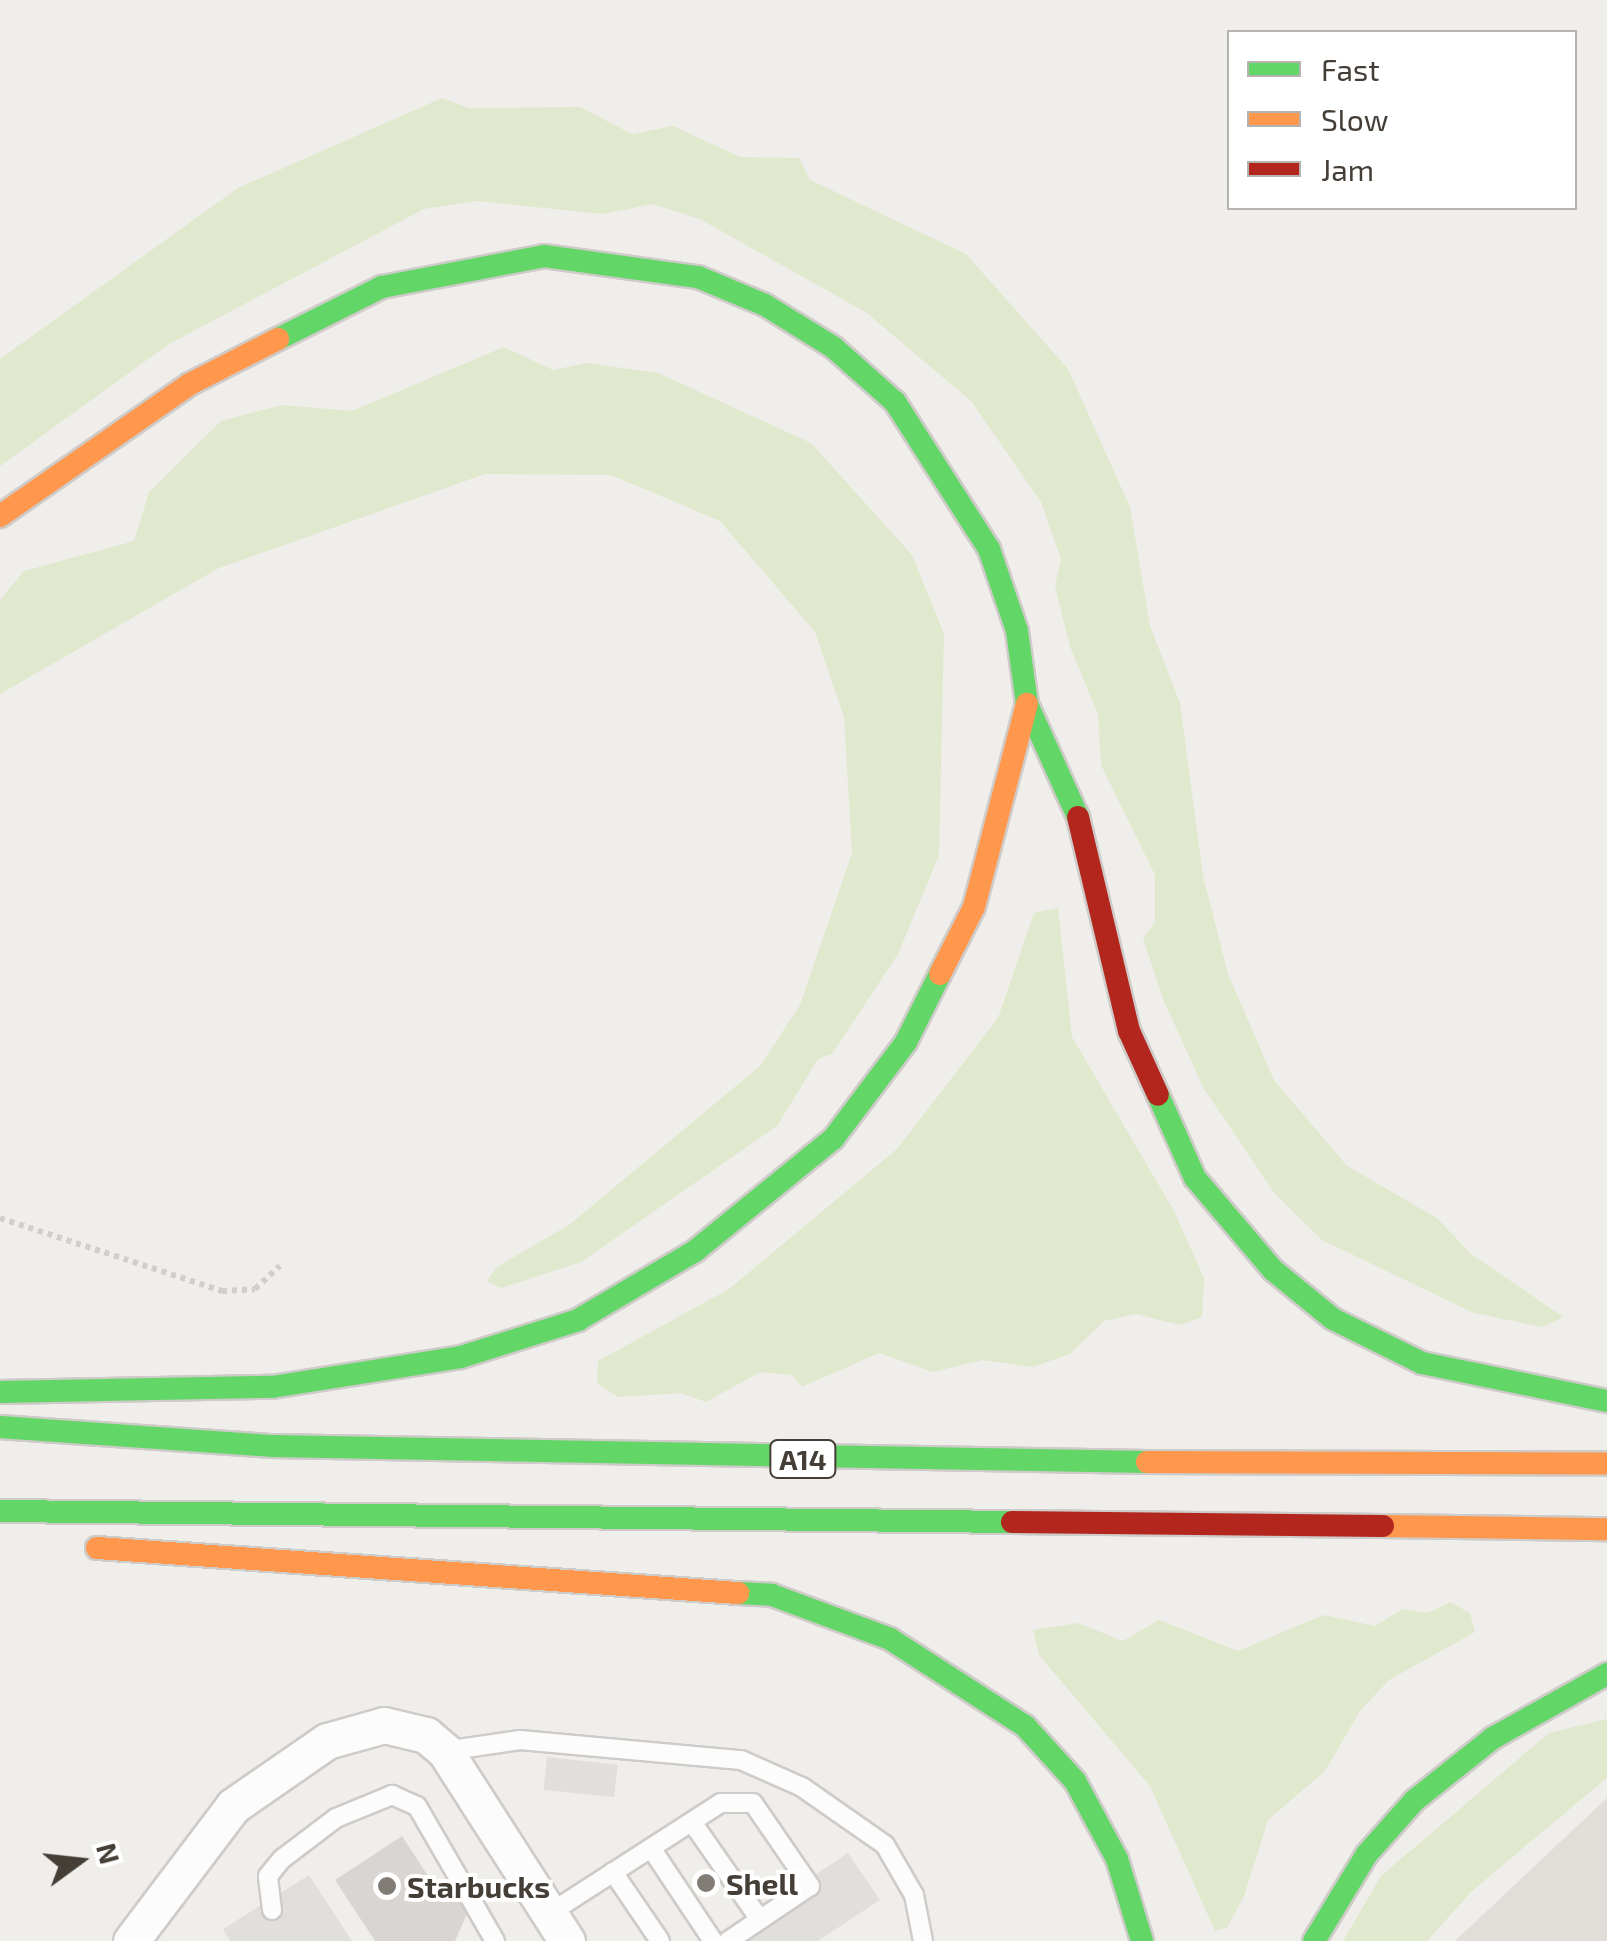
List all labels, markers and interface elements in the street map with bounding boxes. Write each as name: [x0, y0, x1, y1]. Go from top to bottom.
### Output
legend: [1227, 30, 1577, 210]
text: Fast: [1321, 51, 1380, 87]
text: Slow: [1321, 101, 1388, 137]
text: Jam: [1321, 151, 1374, 187]
road number: A14: [768, 1436, 838, 1482]
north arrow: [30, 1811, 130, 1911]
text: N: [90, 1839, 128, 1867]
place label: Shell: [726, 1865, 798, 1901]
place label: Starbucks: [407, 1868, 550, 1904]
marker: Shell: [695, 1872, 717, 1894]
marker: Starbucks: [376, 1875, 398, 1897]

